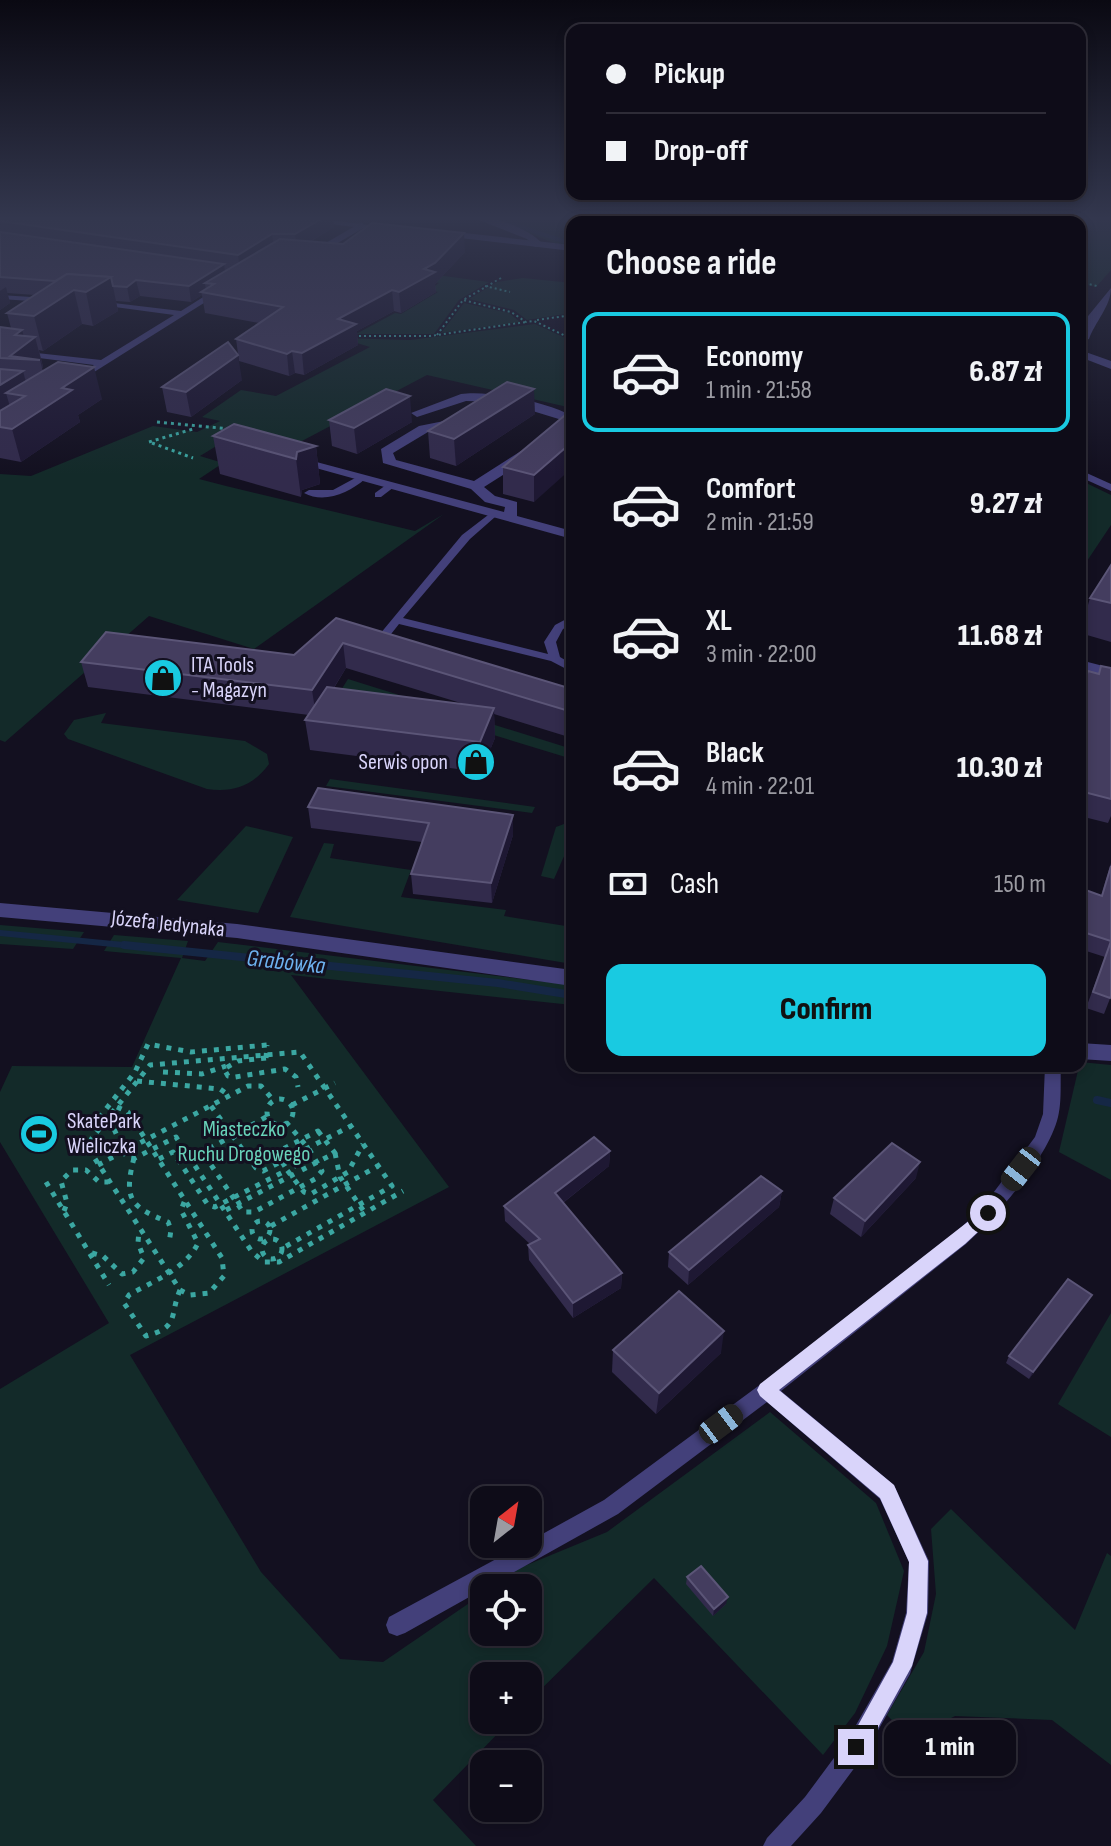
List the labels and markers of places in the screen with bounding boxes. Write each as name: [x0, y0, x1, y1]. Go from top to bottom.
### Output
place label: ITA Tools - Magazyn: [191, 652, 267, 704]
shop icon: ITA Tools - Magazyn: [142, 657, 184, 699]
shop icon: Serwis opon: [455, 741, 497, 783]
place label: Serwis opon: [358, 749, 448, 776]
place label: SkatePark Wieliczka: [67, 1108, 141, 1160]
sports icon: SkatePark Wieliczka: [18, 1113, 60, 1155]

